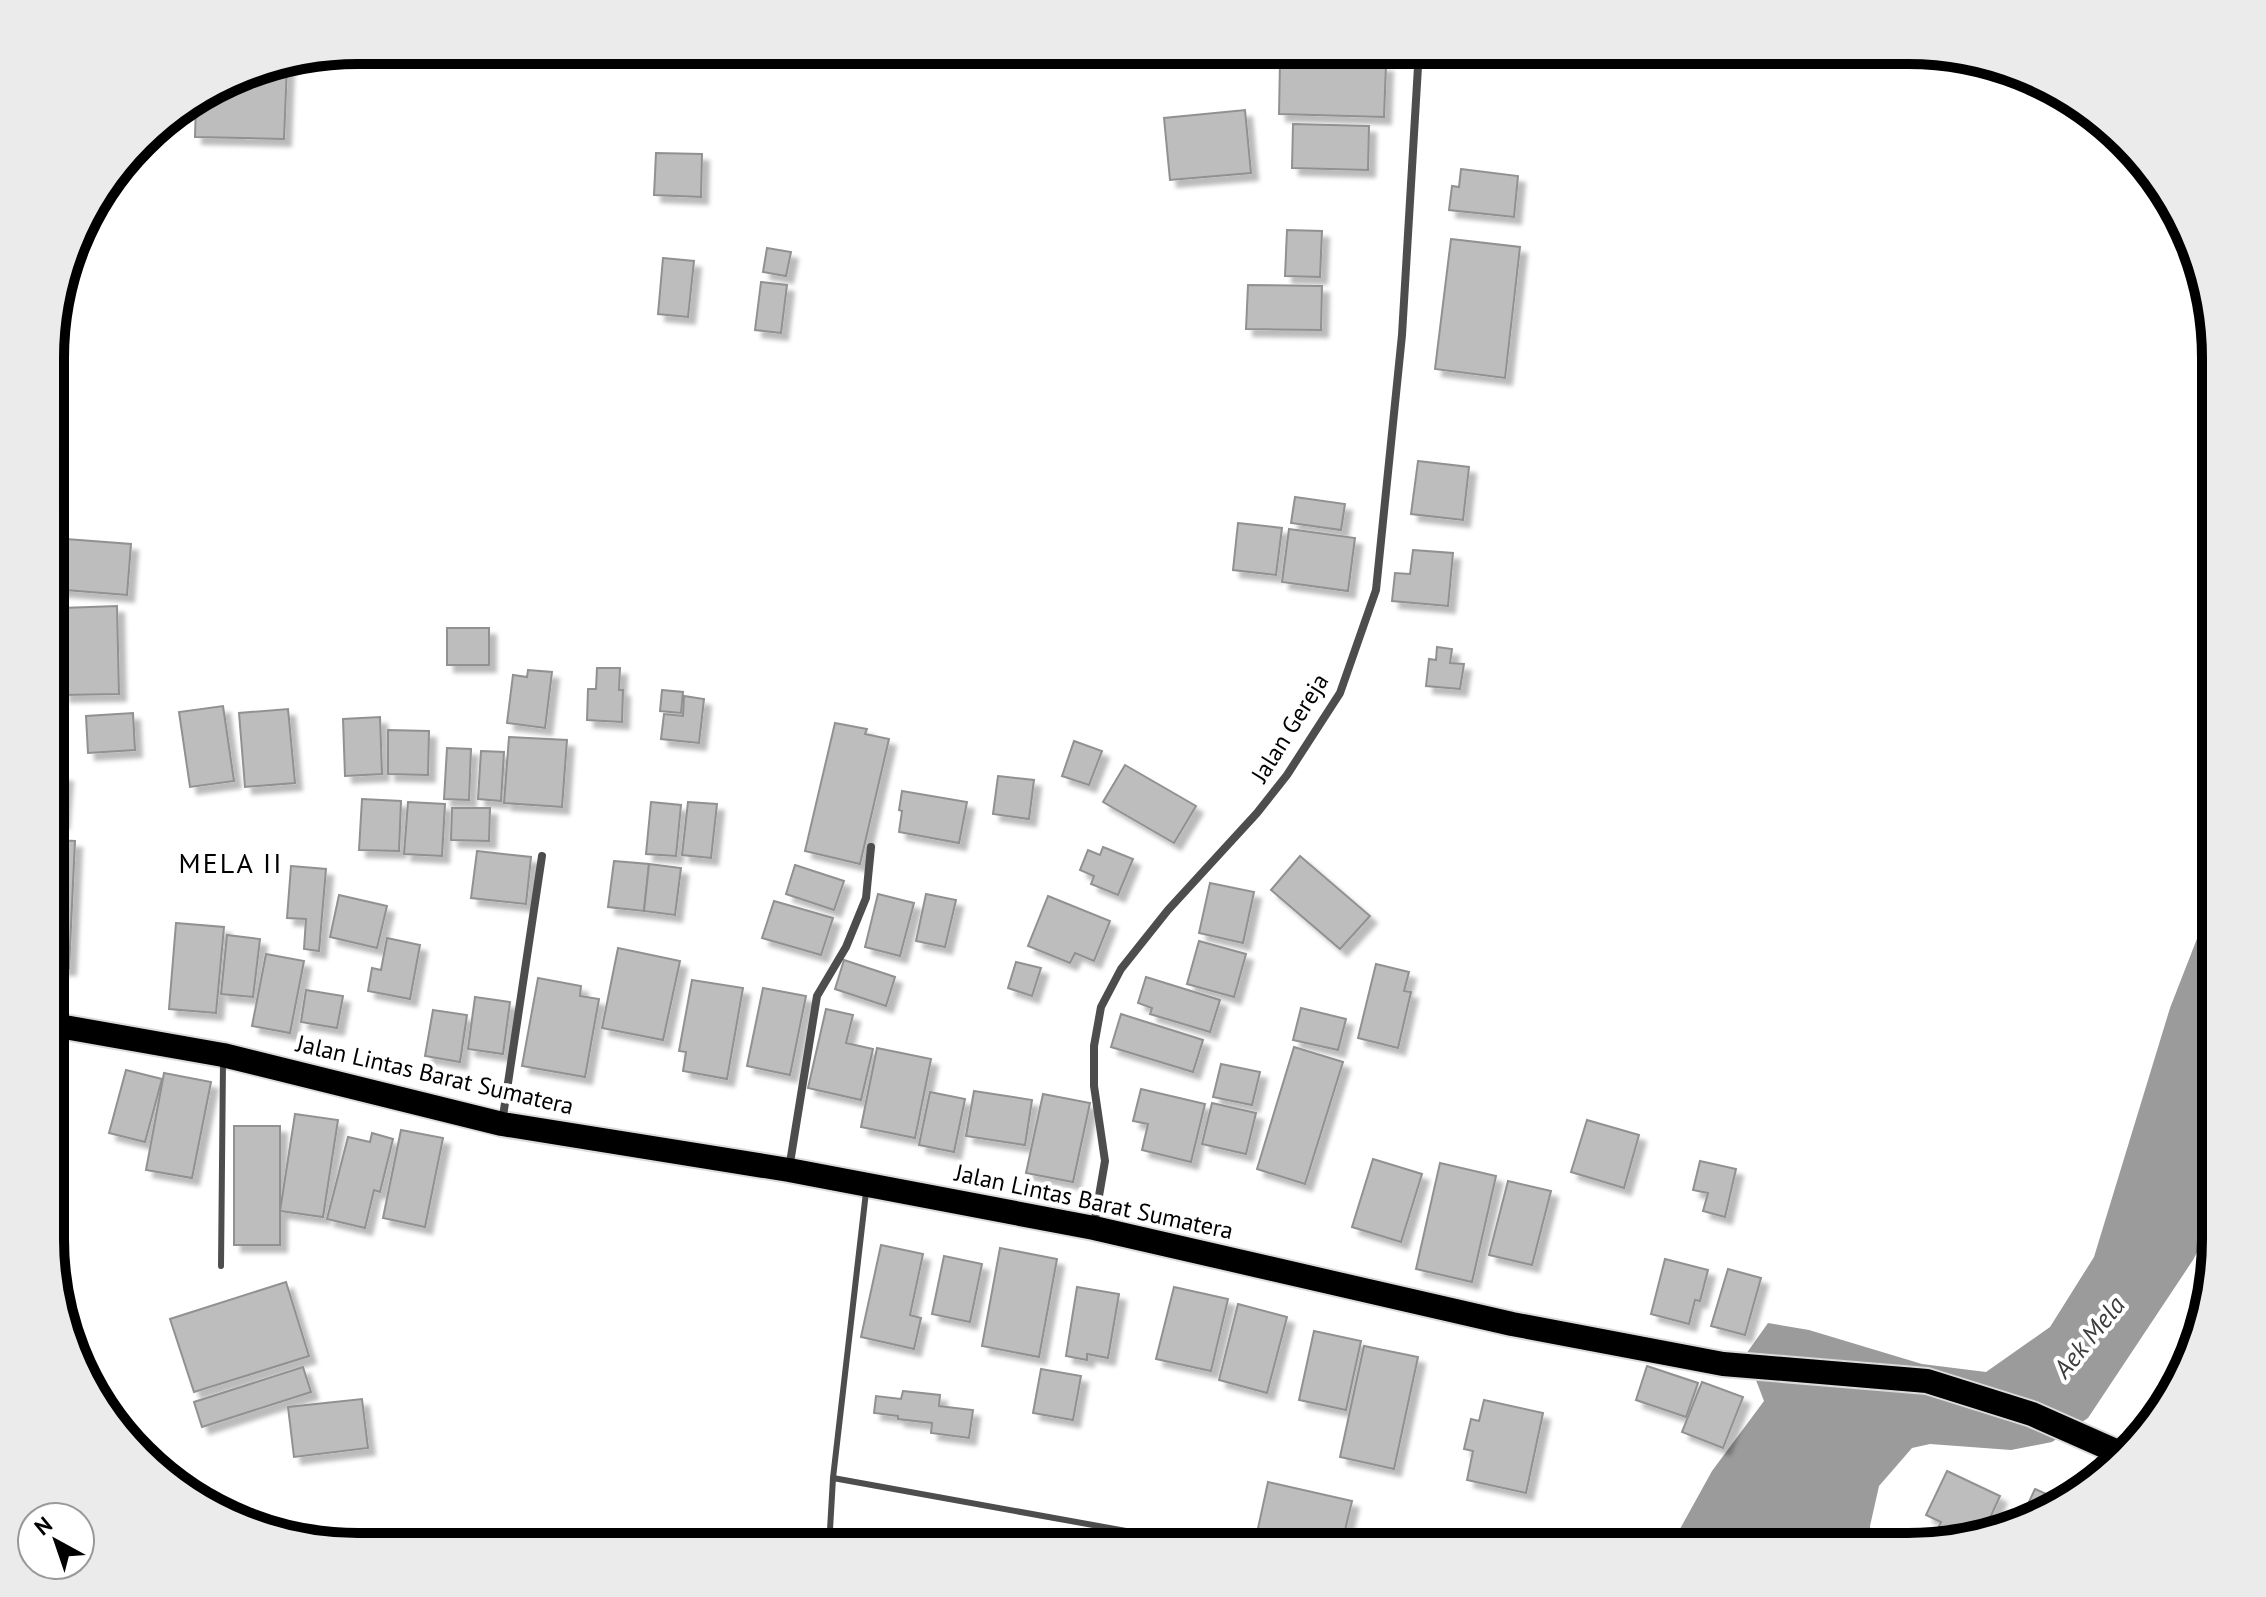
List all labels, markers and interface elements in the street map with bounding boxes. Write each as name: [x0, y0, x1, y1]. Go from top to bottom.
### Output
street label: Jalan Gereja: [1243, 667, 1335, 789]
district label: MELA II: [179, 844, 283, 881]
street label: Jalan Lintas Barat Sumatera: [292, 1027, 577, 1122]
street label: Jalan Lintas Barat Sumatera: [951, 1157, 1236, 1246]
water label: Aek Mela: [2045, 1289, 2132, 1385]
north arrow: [16, 1501, 96, 1581]
text: N: [29, 1510, 58, 1541]

